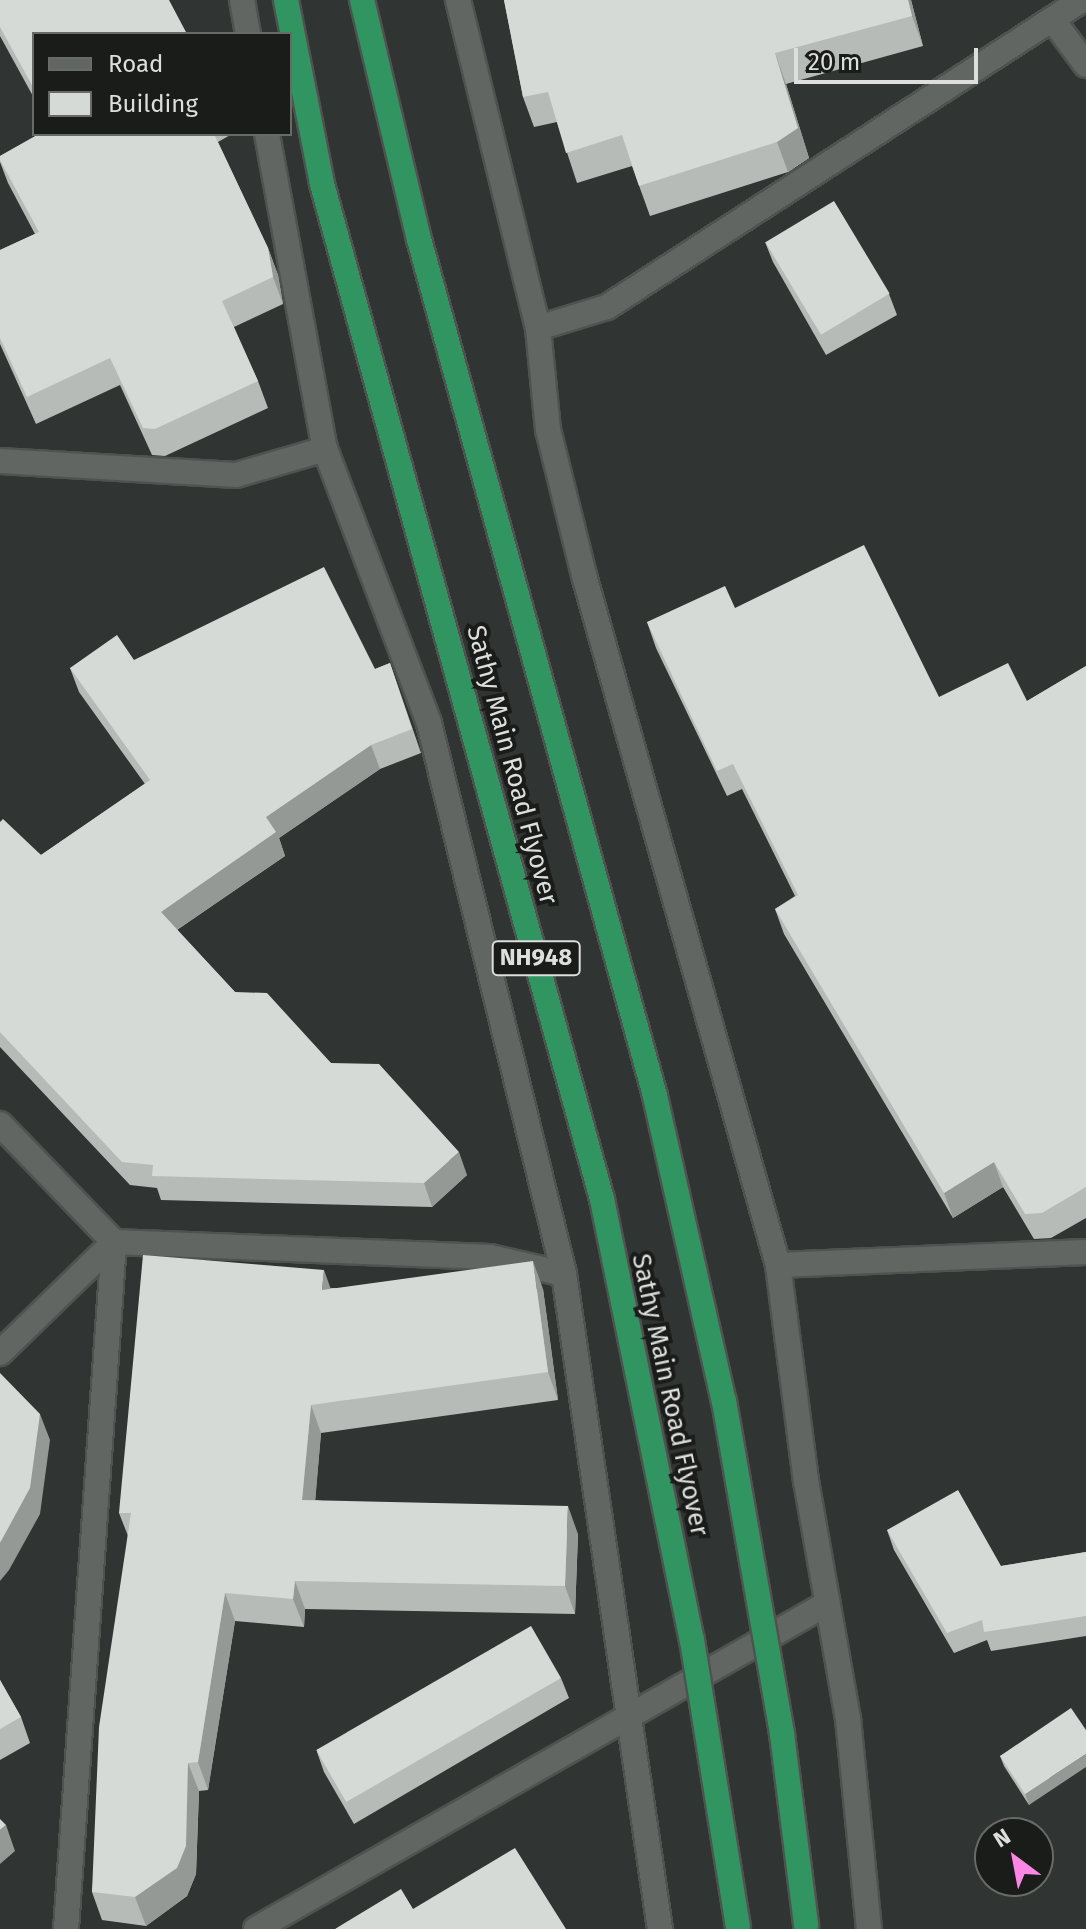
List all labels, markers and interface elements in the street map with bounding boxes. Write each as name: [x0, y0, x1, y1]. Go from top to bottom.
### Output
legend: [32, 32, 292, 136]
scale bar: [798, 32, 982, 82]
text: 20 m: [808, 48, 860, 76]
text: Road: [108, 50, 163, 78]
text: Building: [108, 90, 198, 118]
street label: Sathy Main Road Flyover: [460, 622, 564, 908]
road number: NH948: [490, 938, 582, 978]
street label: Sathy Main Road Flyover: [625, 1251, 715, 1539]
north arrow: [974, 1817, 1054, 1897]
text: N: [989, 1823, 1015, 1853]

